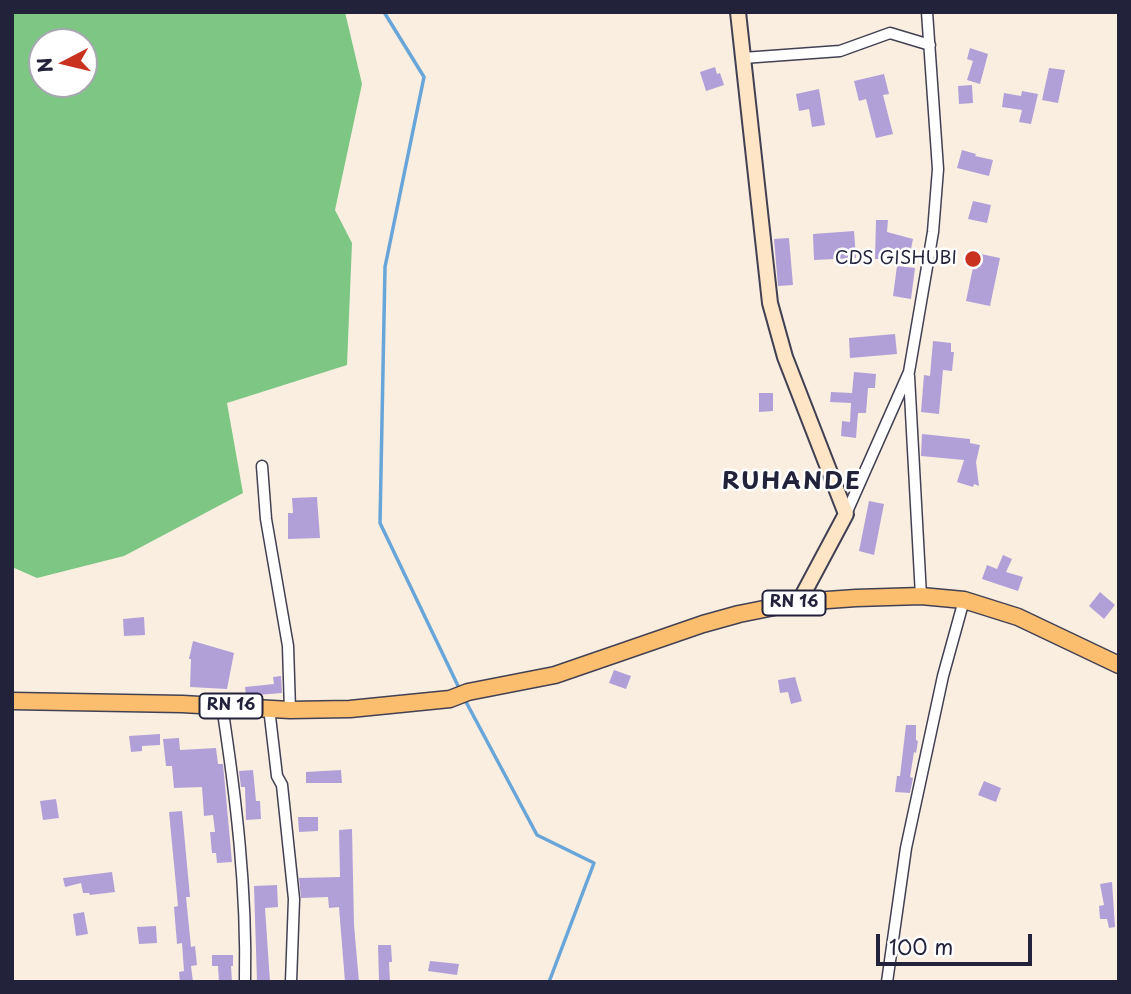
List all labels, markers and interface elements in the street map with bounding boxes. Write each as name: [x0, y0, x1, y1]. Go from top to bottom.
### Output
north arrow: [28, 28, 98, 98]
text: N: [29, 56, 59, 74]
place label: CDS GISHUBI: [835, 248, 957, 270]
marker: CDS GISHUBI: [963, 249, 983, 269]
district label: RUHANDE: [723, 468, 861, 496]
road number: RN 16: [762, 590, 826, 616]
road number: RN 16: [200, 694, 262, 719]
scale bar: [879, 920, 1035, 964]
text: 100 m: [889, 930, 953, 962]

